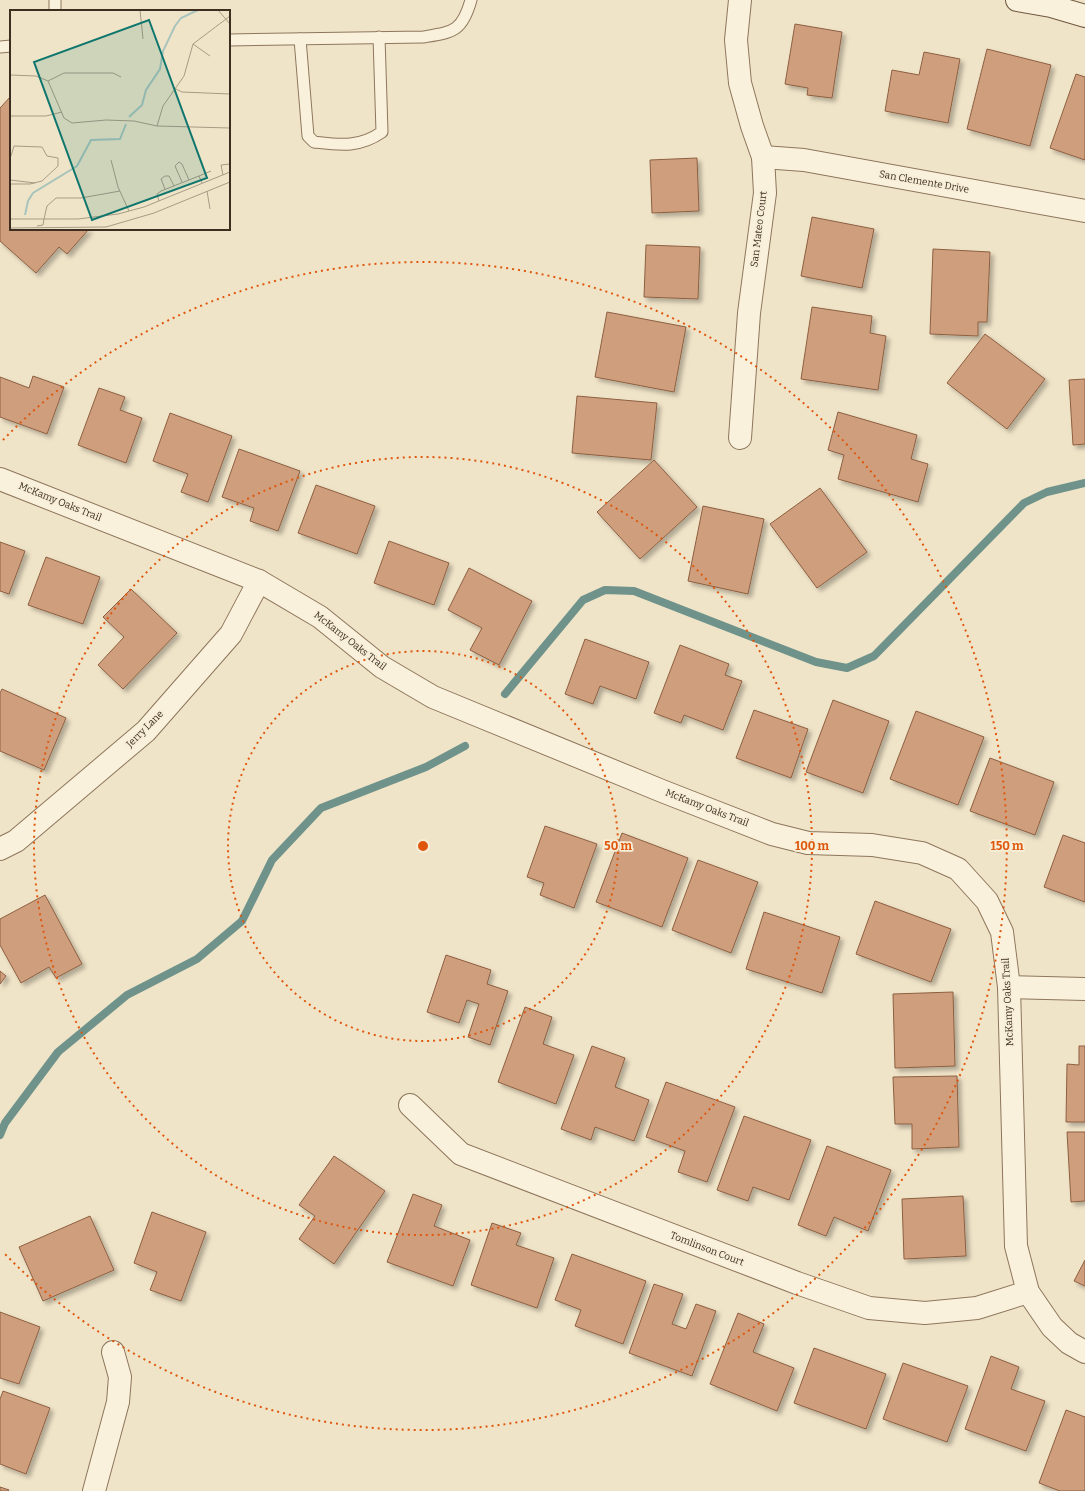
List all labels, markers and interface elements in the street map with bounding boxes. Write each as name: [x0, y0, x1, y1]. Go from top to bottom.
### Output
inset map: [10, 10, 230, 230]
street label: San Clemente Drive: [878, 168, 970, 196]
street label: San Mateo Court: [748, 190, 770, 268]
street label: McKamy Oaks Trail: [17, 480, 103, 524]
street label: McKamy Oaks Trail: [311, 609, 389, 673]
street label: Jerry Lane: [123, 708, 166, 751]
street label: McKamy Oaks Trail: [664, 787, 751, 829]
centre of rings: [416, 839, 430, 853]
text: 50 m: [604, 839, 632, 853]
text: 100 m: [795, 839, 830, 853]
text: 150 m: [991, 839, 1024, 853]
street label: McKamy Oaks Trail: [1000, 957, 1016, 1046]
street label: Tomlinson Court: [669, 1229, 746, 1269]

